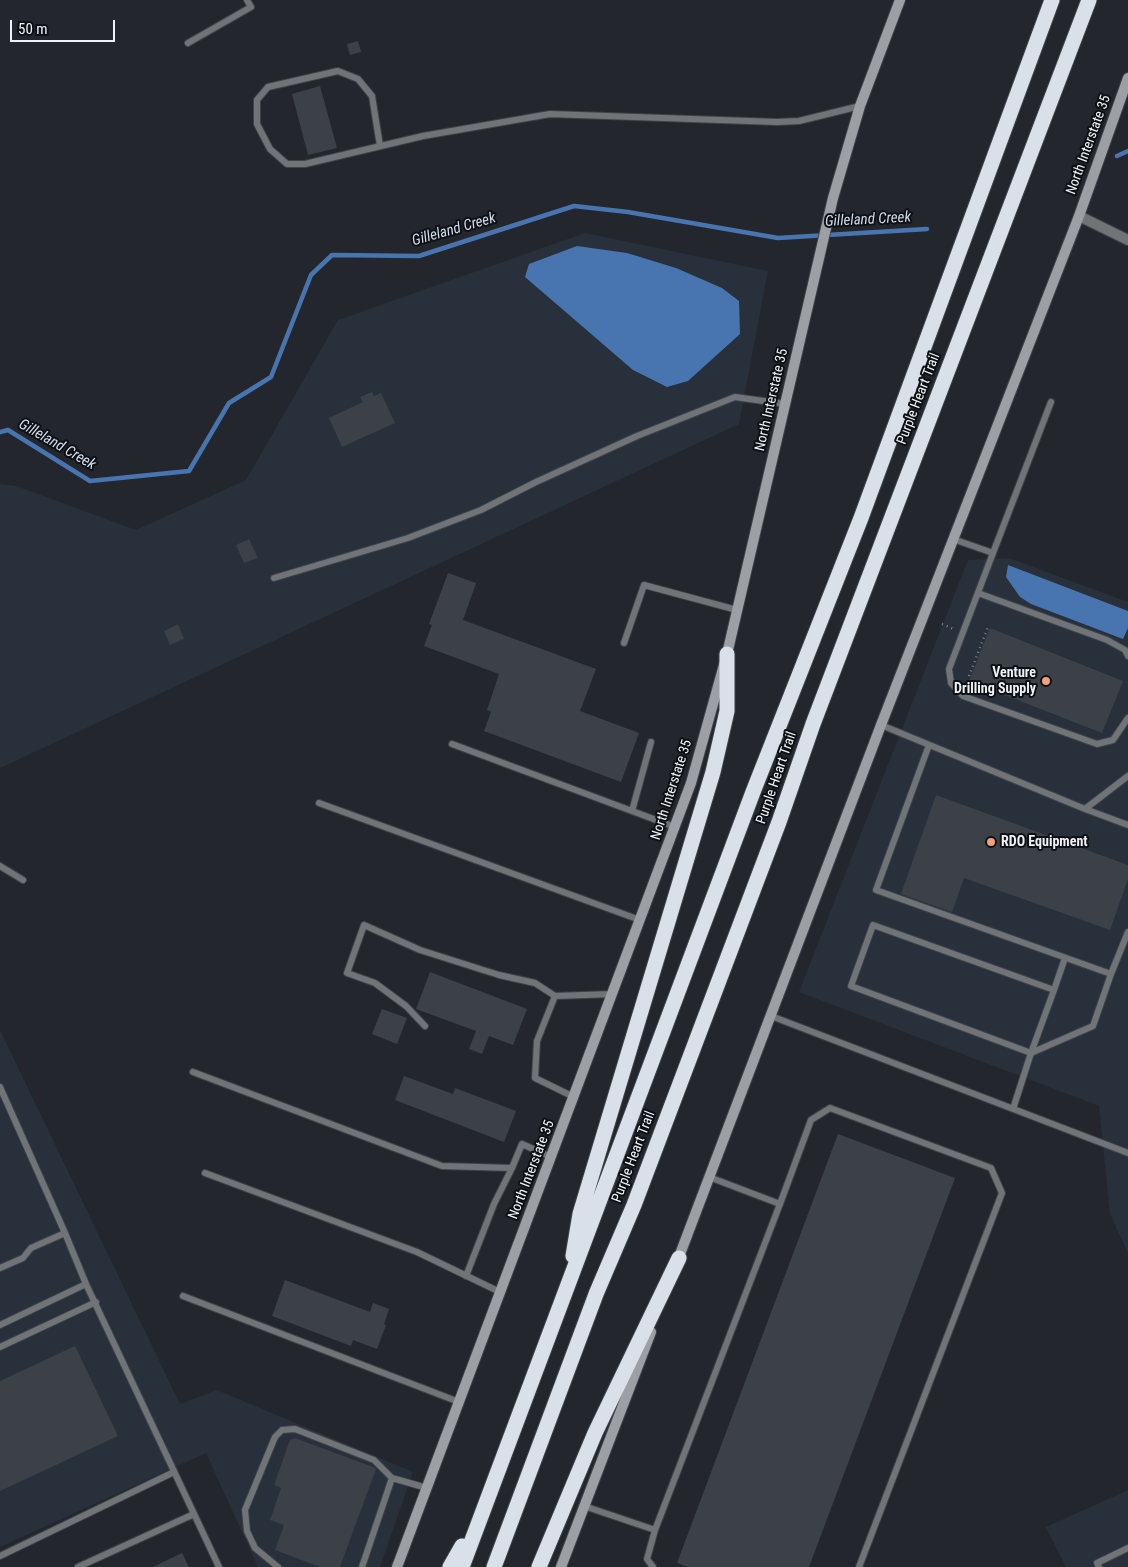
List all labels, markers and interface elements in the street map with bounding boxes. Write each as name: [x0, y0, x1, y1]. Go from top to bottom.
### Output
scale bar: [12, 10, 118, 42]
text: 50 m: [18, 20, 48, 38]
street label: North Interstate 35: [1063, 93, 1115, 197]
water label: Gilleland Creek: [410, 209, 498, 251]
water label: Gilleland Creek: [825, 209, 911, 231]
street label: North Interstate 35: [752, 347, 792, 453]
street label: Purple Heart Trail: [894, 351, 944, 447]
water label: Gilleland Creek: [15, 416, 99, 474]
place label: Venture Drilling Supply: [954, 665, 1036, 698]
marker: Venture Drilling Supply: [1040, 675, 1052, 687]
street label: Purple Heart Trail: [753, 730, 801, 826]
street label: North Interstate 35: [648, 738, 696, 842]
place label: RDO Equipment: [1001, 834, 1088, 850]
marker: RDO Equipment: [985, 836, 997, 848]
street label: Purple Heart Trail: [609, 1109, 659, 1205]
street label: North Interstate 35: [505, 1118, 559, 1222]

